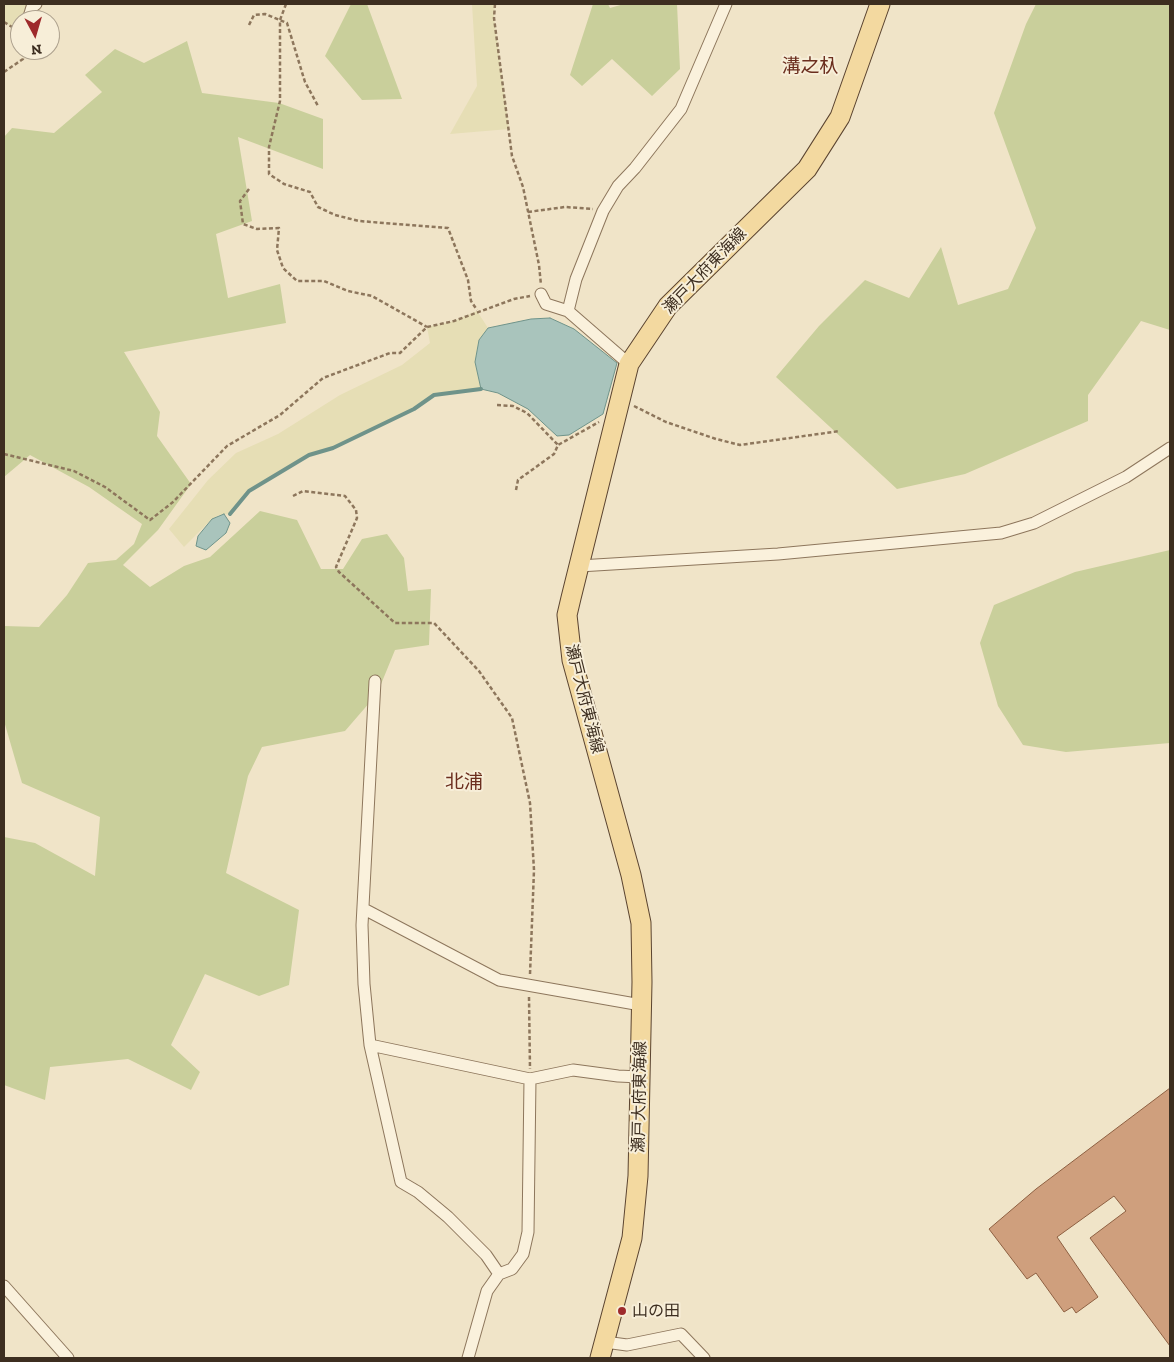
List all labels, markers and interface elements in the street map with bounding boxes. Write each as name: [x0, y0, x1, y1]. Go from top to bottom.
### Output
north arrow: [10, 10, 60, 60]
text: N: [30, 40, 43, 58]
district label: 溝之杁: [782, 56, 838, 78]
street label: 瀬戸大府東海線: [659, 224, 751, 318]
street label: 瀬戸大府東海線: [561, 642, 607, 756]
district label: 北浦: [445, 772, 483, 794]
street label: 瀬戸大府東海線: [629, 1041, 651, 1153]
place label: 山の田: [632, 1301, 680, 1321]
marker: 山の田: [616, 1305, 628, 1317]

